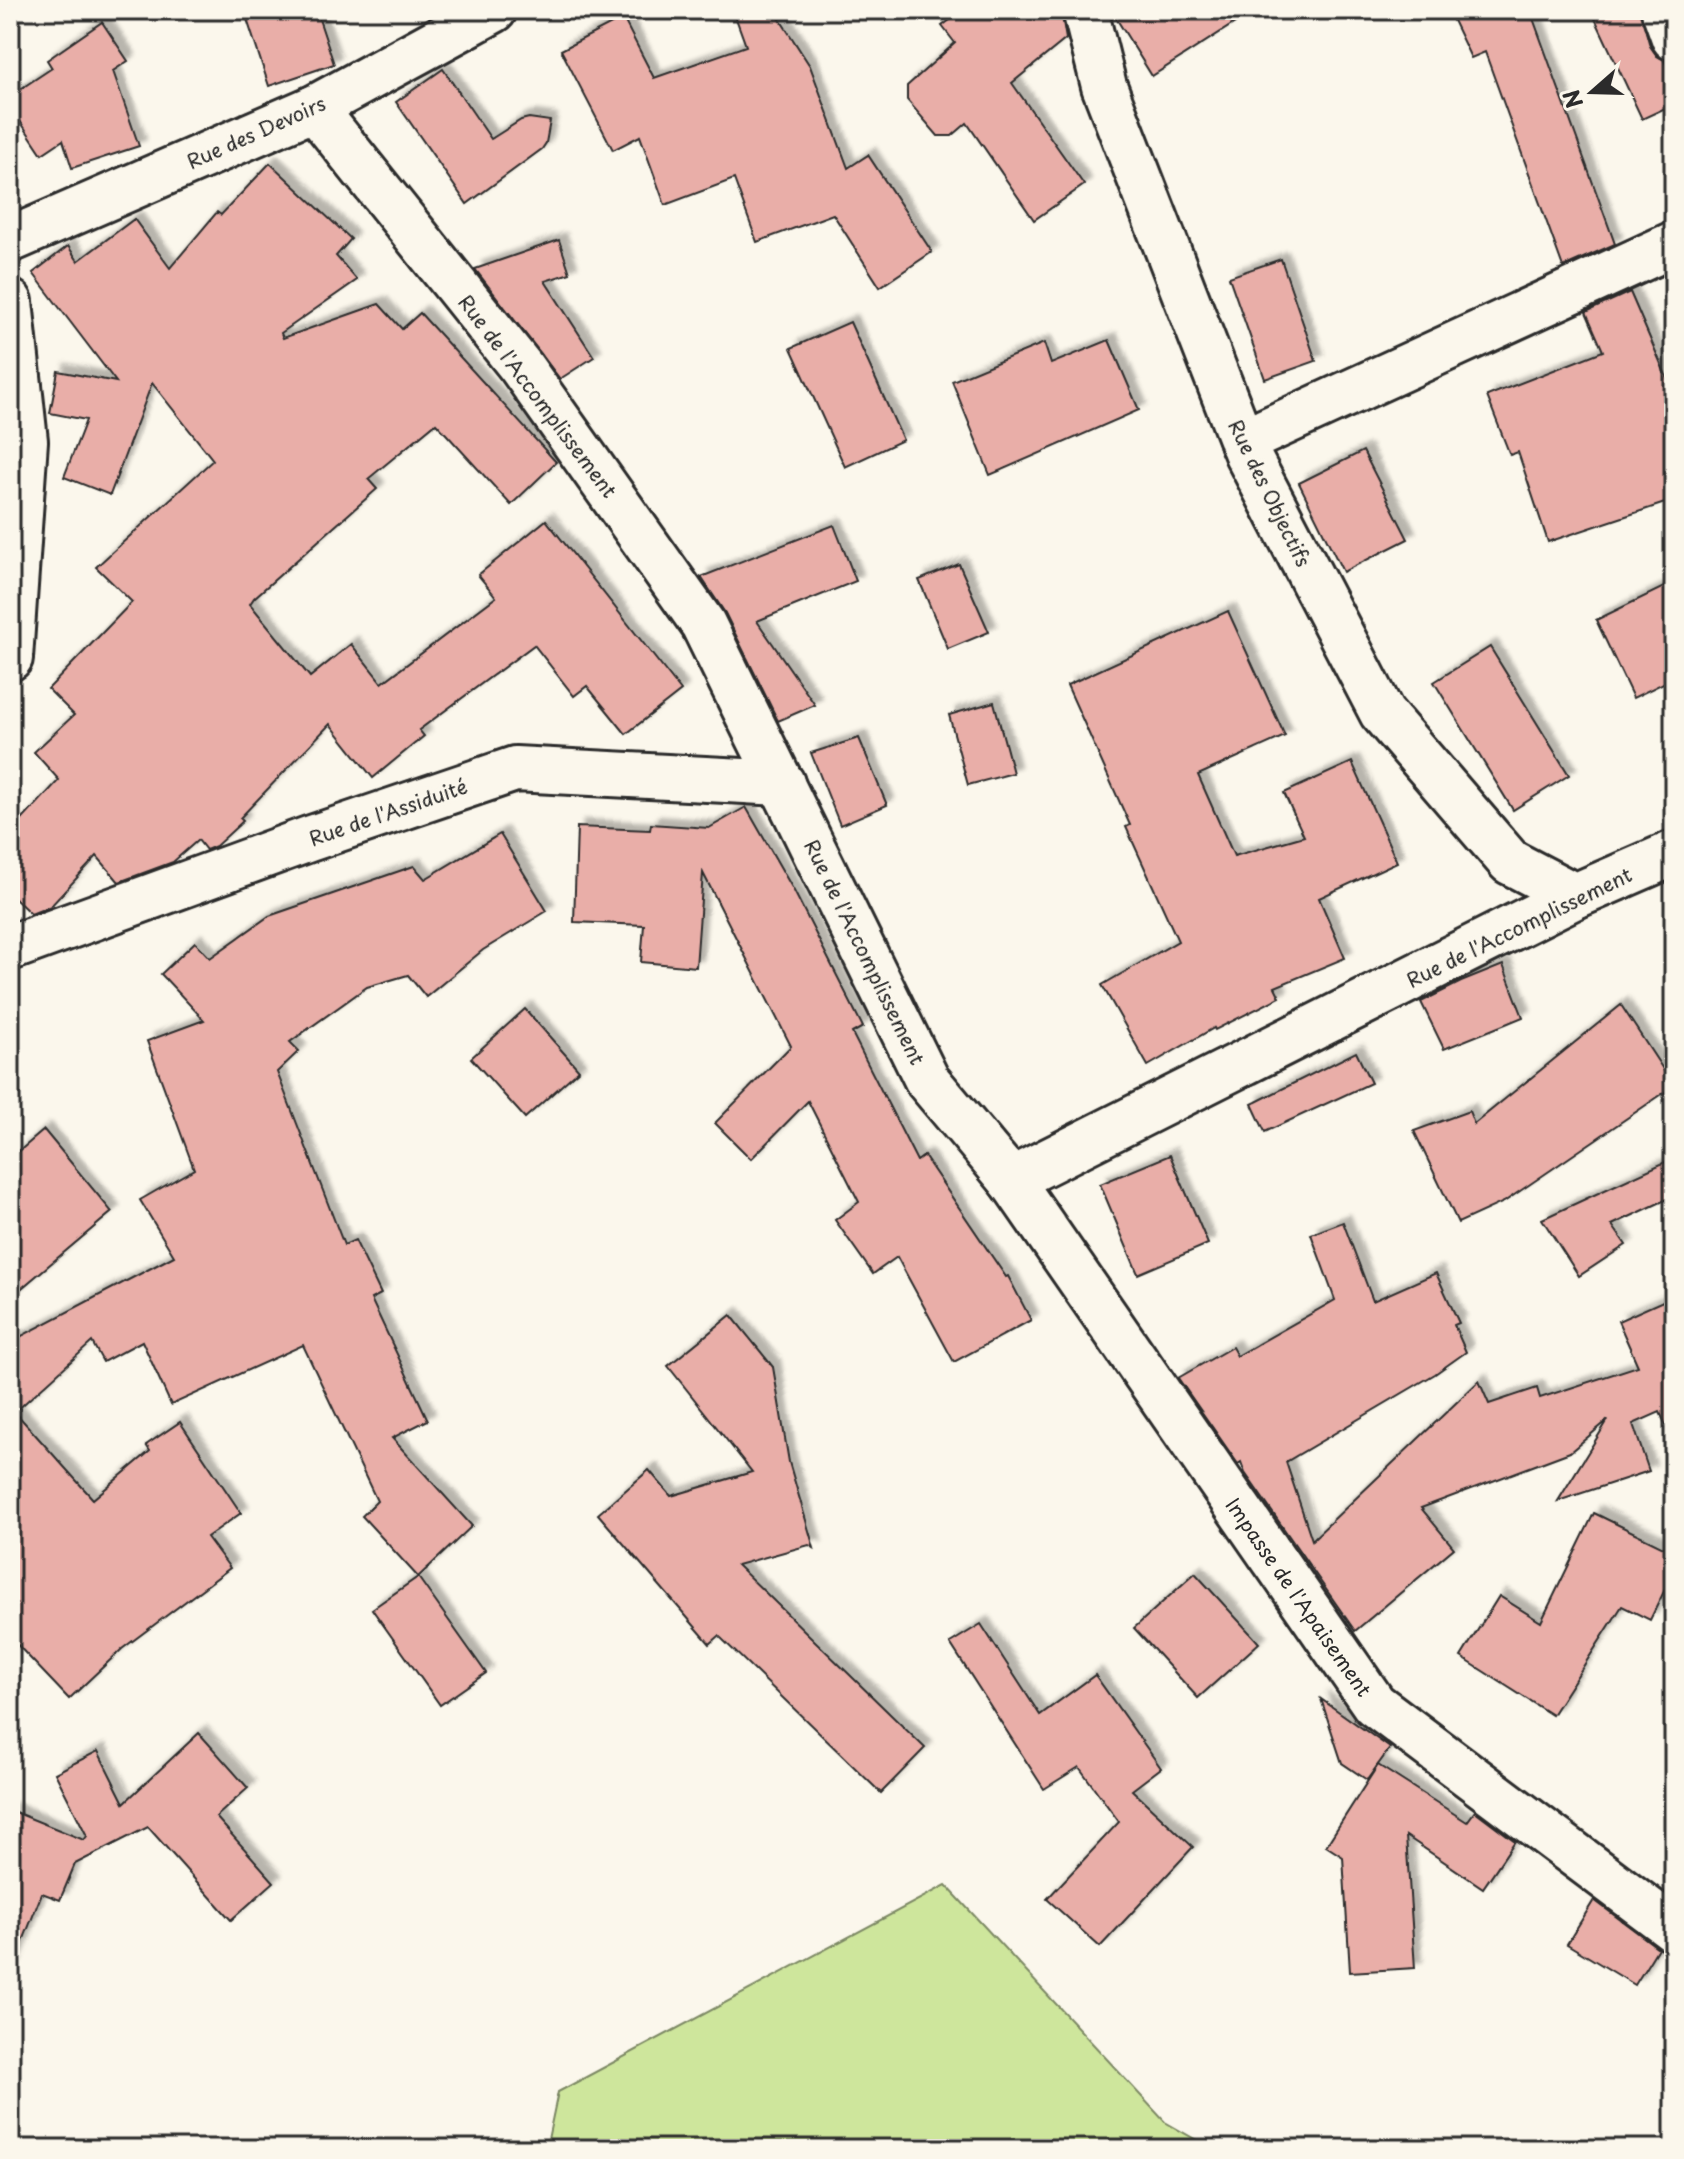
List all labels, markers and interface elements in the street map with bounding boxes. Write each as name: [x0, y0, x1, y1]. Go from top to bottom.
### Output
north arrow: [1552, 52, 1632, 132]
text: N: [1553, 86, 1590, 113]
street label: Rue des Devoirs: [182, 88, 330, 176]
street label: Rue de l'Accomplissement: [452, 288, 624, 504]
street label: Rue des Objectifs: [1221, 414, 1319, 572]
street label: Rue de l'Assiduité: [305, 771, 471, 853]
street label: Rue de l'Accomplissement: [797, 834, 933, 1070]
street label: Rue de l'Accomplissement: [1401, 859, 1637, 995]
street label: Impasse de l'Apaisement: [1219, 1491, 1379, 1703]

